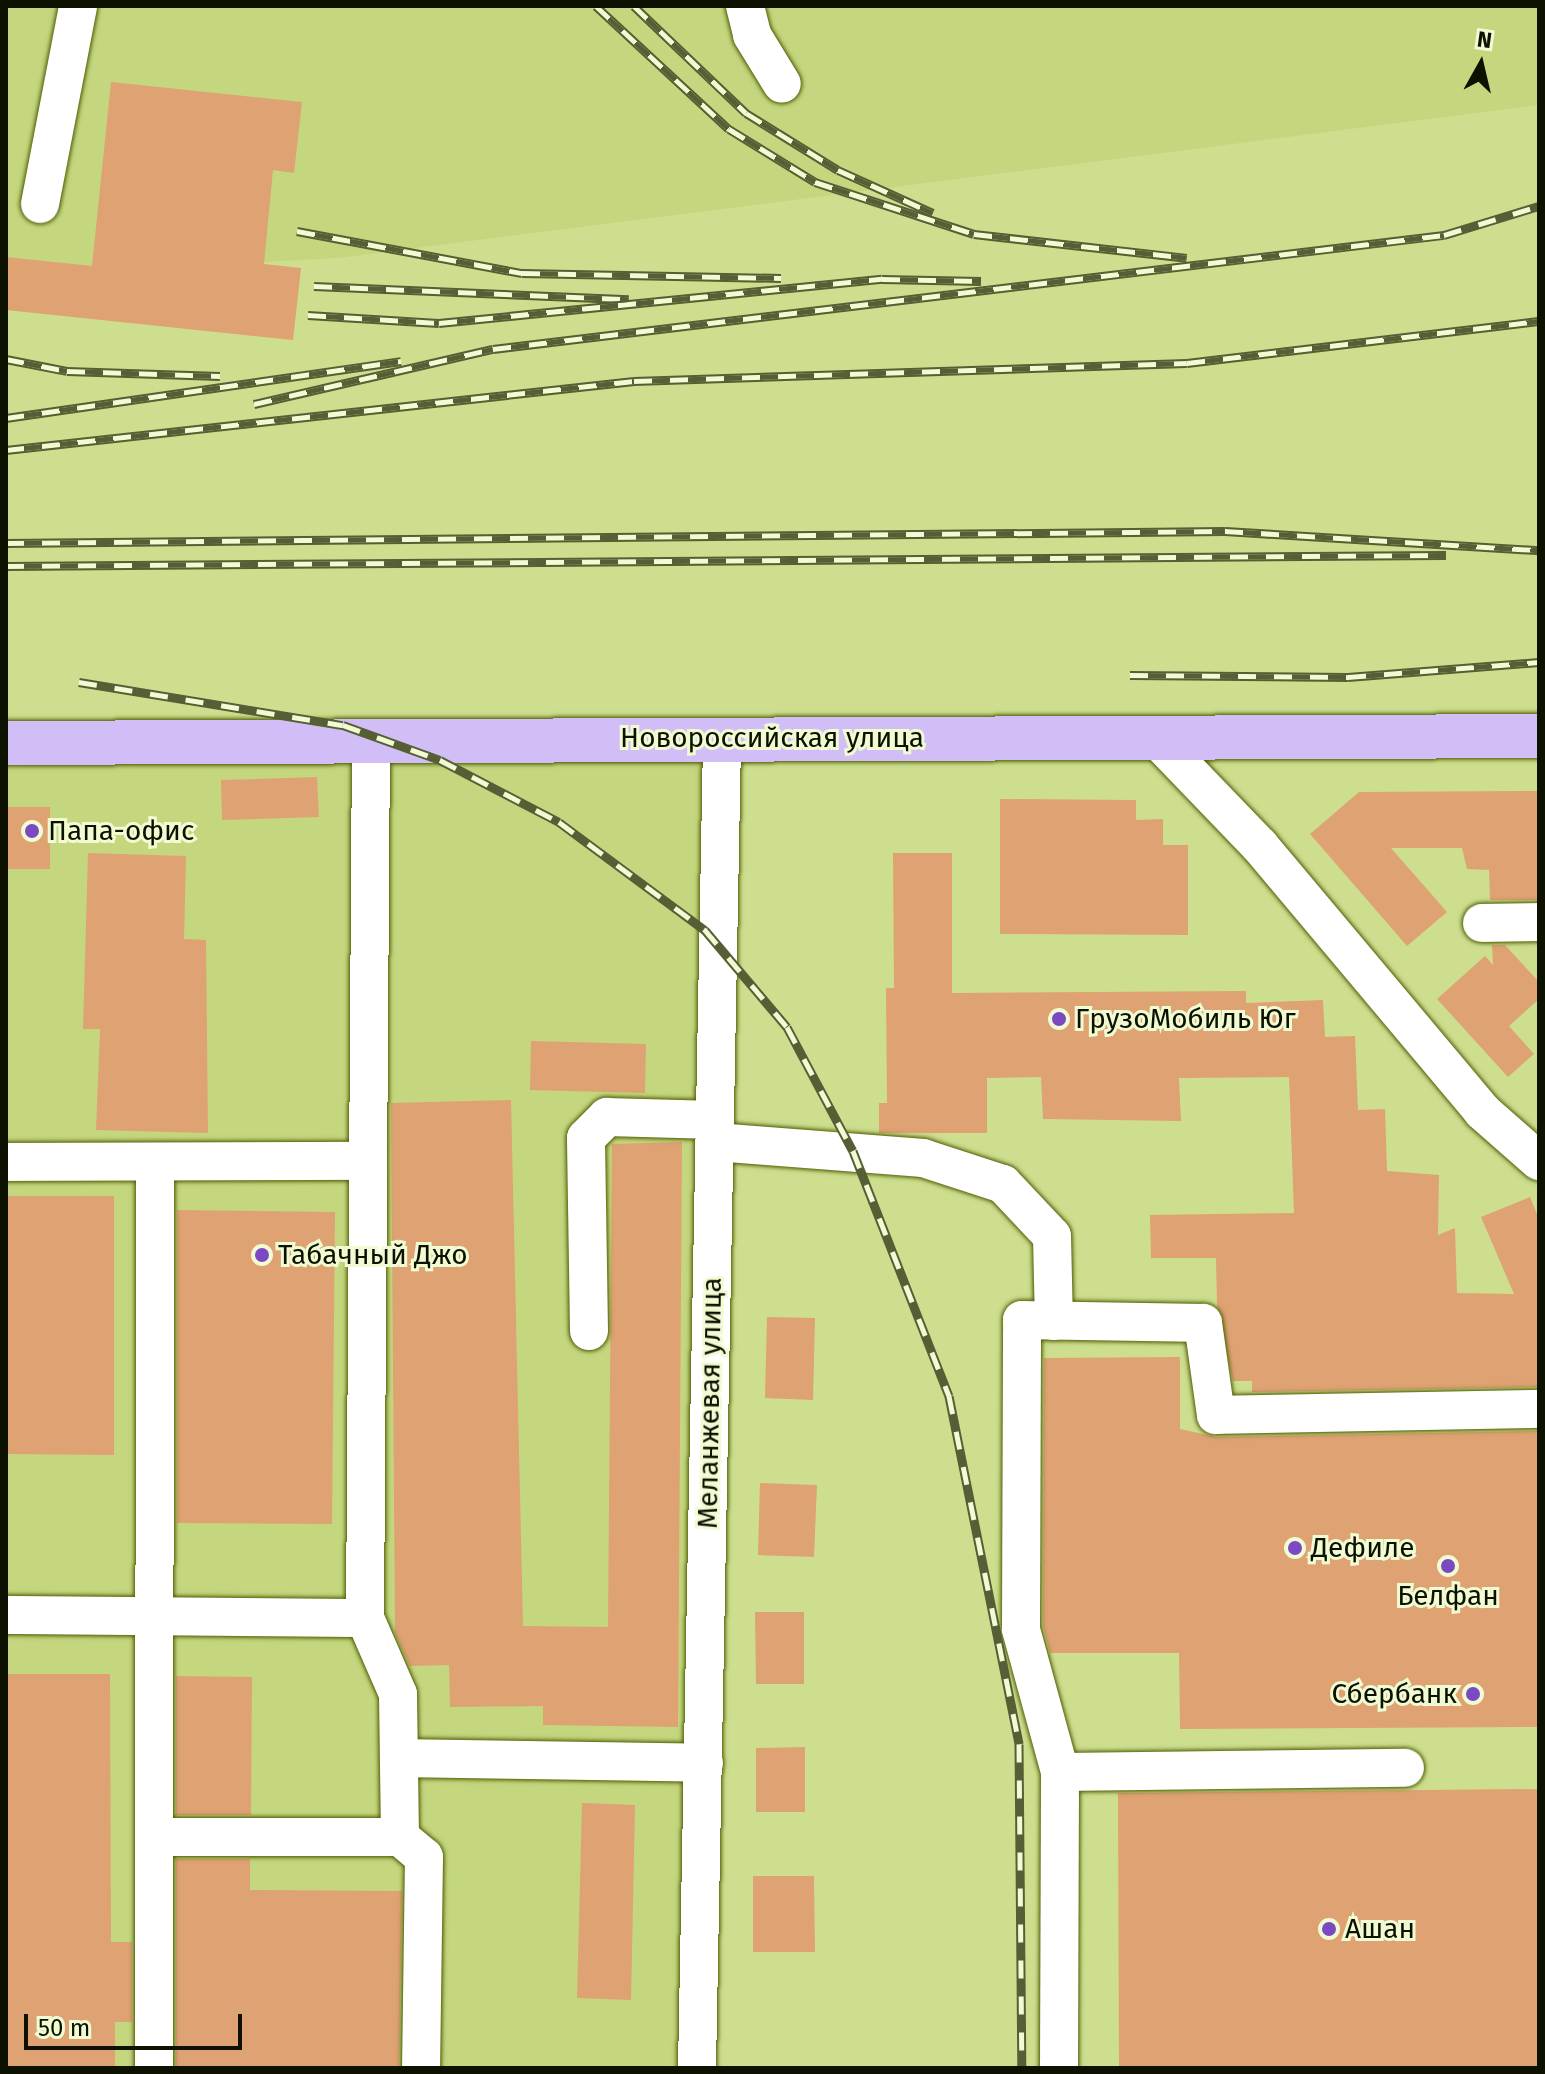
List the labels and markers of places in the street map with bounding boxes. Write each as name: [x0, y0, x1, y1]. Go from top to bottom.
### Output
place label: Папа-офис: [48, 814, 194, 848]
marker: Папа-офис: [23, 822, 41, 840]
place label: ГрузоМобиль Юг: [1075, 1002, 1296, 1036]
marker: ГрузоМобиль Юг: [1050, 1010, 1068, 1028]
place label: Табачный Джо: [278, 1238, 468, 1272]
marker: Табачный Джо: [253, 1246, 271, 1264]
place label: Дефиле: [1311, 1531, 1414, 1565]
marker: Дефиле: [1286, 1539, 1304, 1557]
marker: Белфан: [1439, 1557, 1457, 1575]
place label: Белфан: [1397, 1579, 1499, 1613]
place label: Сбербанк: [1331, 1677, 1457, 1711]
marker: Сбербанк: [1464, 1685, 1482, 1703]
place label: Ашан: [1345, 1912, 1415, 1946]
marker: Ашан: [1320, 1920, 1338, 1938]

